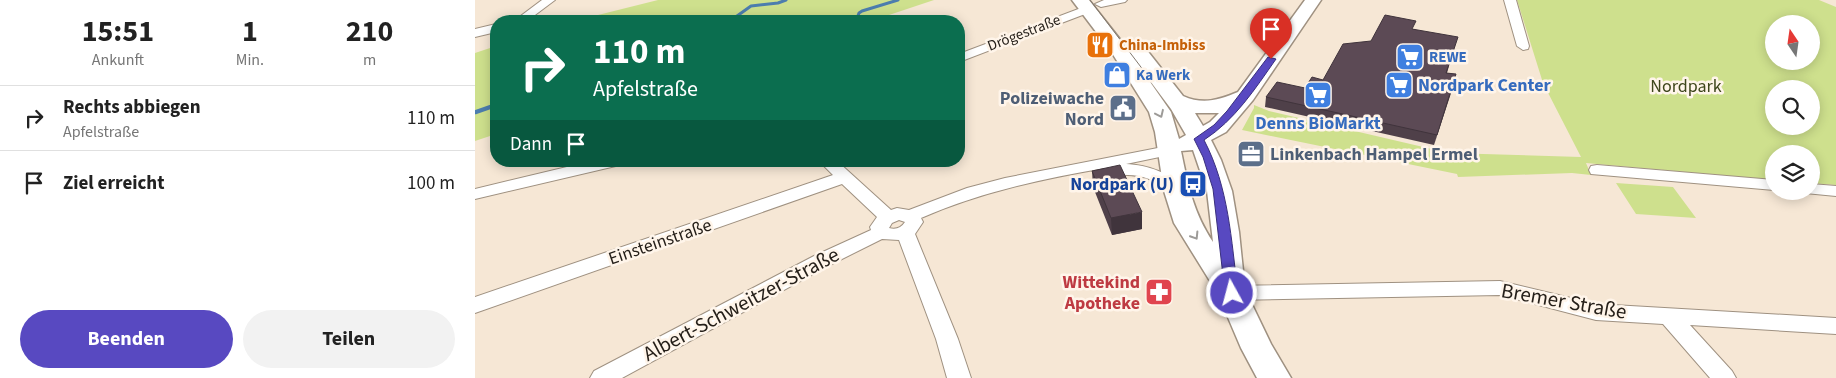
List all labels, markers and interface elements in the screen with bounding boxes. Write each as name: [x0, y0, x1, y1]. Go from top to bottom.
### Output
pin: [1250, 8, 1292, 59]
street label: Drögestraße: [984, 9, 1064, 57]
text: 15:51: [82, 10, 154, 53]
text: 1: [242, 10, 258, 53]
text: 210: [346, 10, 393, 53]
icon: arrive: [1257, 15, 1285, 43]
north arrow: [1765, 15, 1820, 70]
map controls: [1765, 15, 1820, 200]
text: 110 m: [593, 27, 685, 77]
restaurant icon: China-Imbiss: [1085, 30, 1115, 60]
icon: right: [510, 35, 575, 100]
place label: China-Imbiss: [1119, 35, 1206, 56]
supermarket icon: REWE: [1395, 42, 1425, 72]
place label: REWE: [1429, 47, 1467, 68]
text: Ankunft: [92, 49, 144, 71]
text: Min.: [236, 49, 264, 71]
text: m: [363, 49, 376, 71]
shop icon: Ka Werk: [1102, 60, 1132, 90]
place label: Ka Werk: [1136, 65, 1191, 86]
supermarket icon: Nordpark Center: [1384, 70, 1414, 100]
text: Apfelstraße: [593, 73, 698, 105]
place label: Nordpark Center: [1418, 73, 1551, 98]
park label: Nordpark: [1650, 74, 1722, 99]
supermarket icon: Denns BioMarkt: [1303, 80, 1333, 110]
button: search: [1765, 80, 1820, 135]
place label: Polizeiwache Nord: [1000, 86, 1104, 132]
public building icon: Polizeiwache Nord: [1108, 93, 1138, 123]
text: Rechts abbiegen: [63, 94, 201, 121]
icon: right: [20, 104, 48, 132]
text: 110 m: [407, 105, 455, 132]
one-way arrow: [1153, 109, 1164, 118]
place label: Denns BioMarkt: [1255, 111, 1381, 136]
text: Apfelstraße: [63, 121, 139, 143]
icon: arrive: [562, 130, 590, 158]
text: Dann: [510, 131, 552, 158]
office icon: Linkenbach Hampel Ermel: [1236, 139, 1266, 169]
place label: Linkenbach Hampel Ermel: [1270, 142, 1478, 167]
button: layers: [1765, 145, 1820, 200]
icon: arrive: [20, 169, 48, 197]
bus stop icon: Nordpark (U): [1178, 169, 1208, 199]
text: Ziel erreicht: [63, 170, 164, 197]
text: 100 m: [407, 170, 455, 197]
place label: Nordpark (U): [1070, 172, 1174, 197]
street label: Einsteinstraße: [605, 213, 715, 271]
one-way arrow: [1188, 231, 1198, 240]
street label: Albert-Schweitzer-Straße: [637, 239, 845, 369]
position arrow: [1205, 266, 1257, 318]
place label: Wittekind Apotheke: [1063, 270, 1140, 316]
street label: Bremer Straße: [1499, 275, 1629, 327]
pharmacy icon: Wittekind Apotheke: [1144, 277, 1174, 307]
button: Beenden: [20, 310, 233, 368]
button: Teilen: [243, 310, 455, 368]

